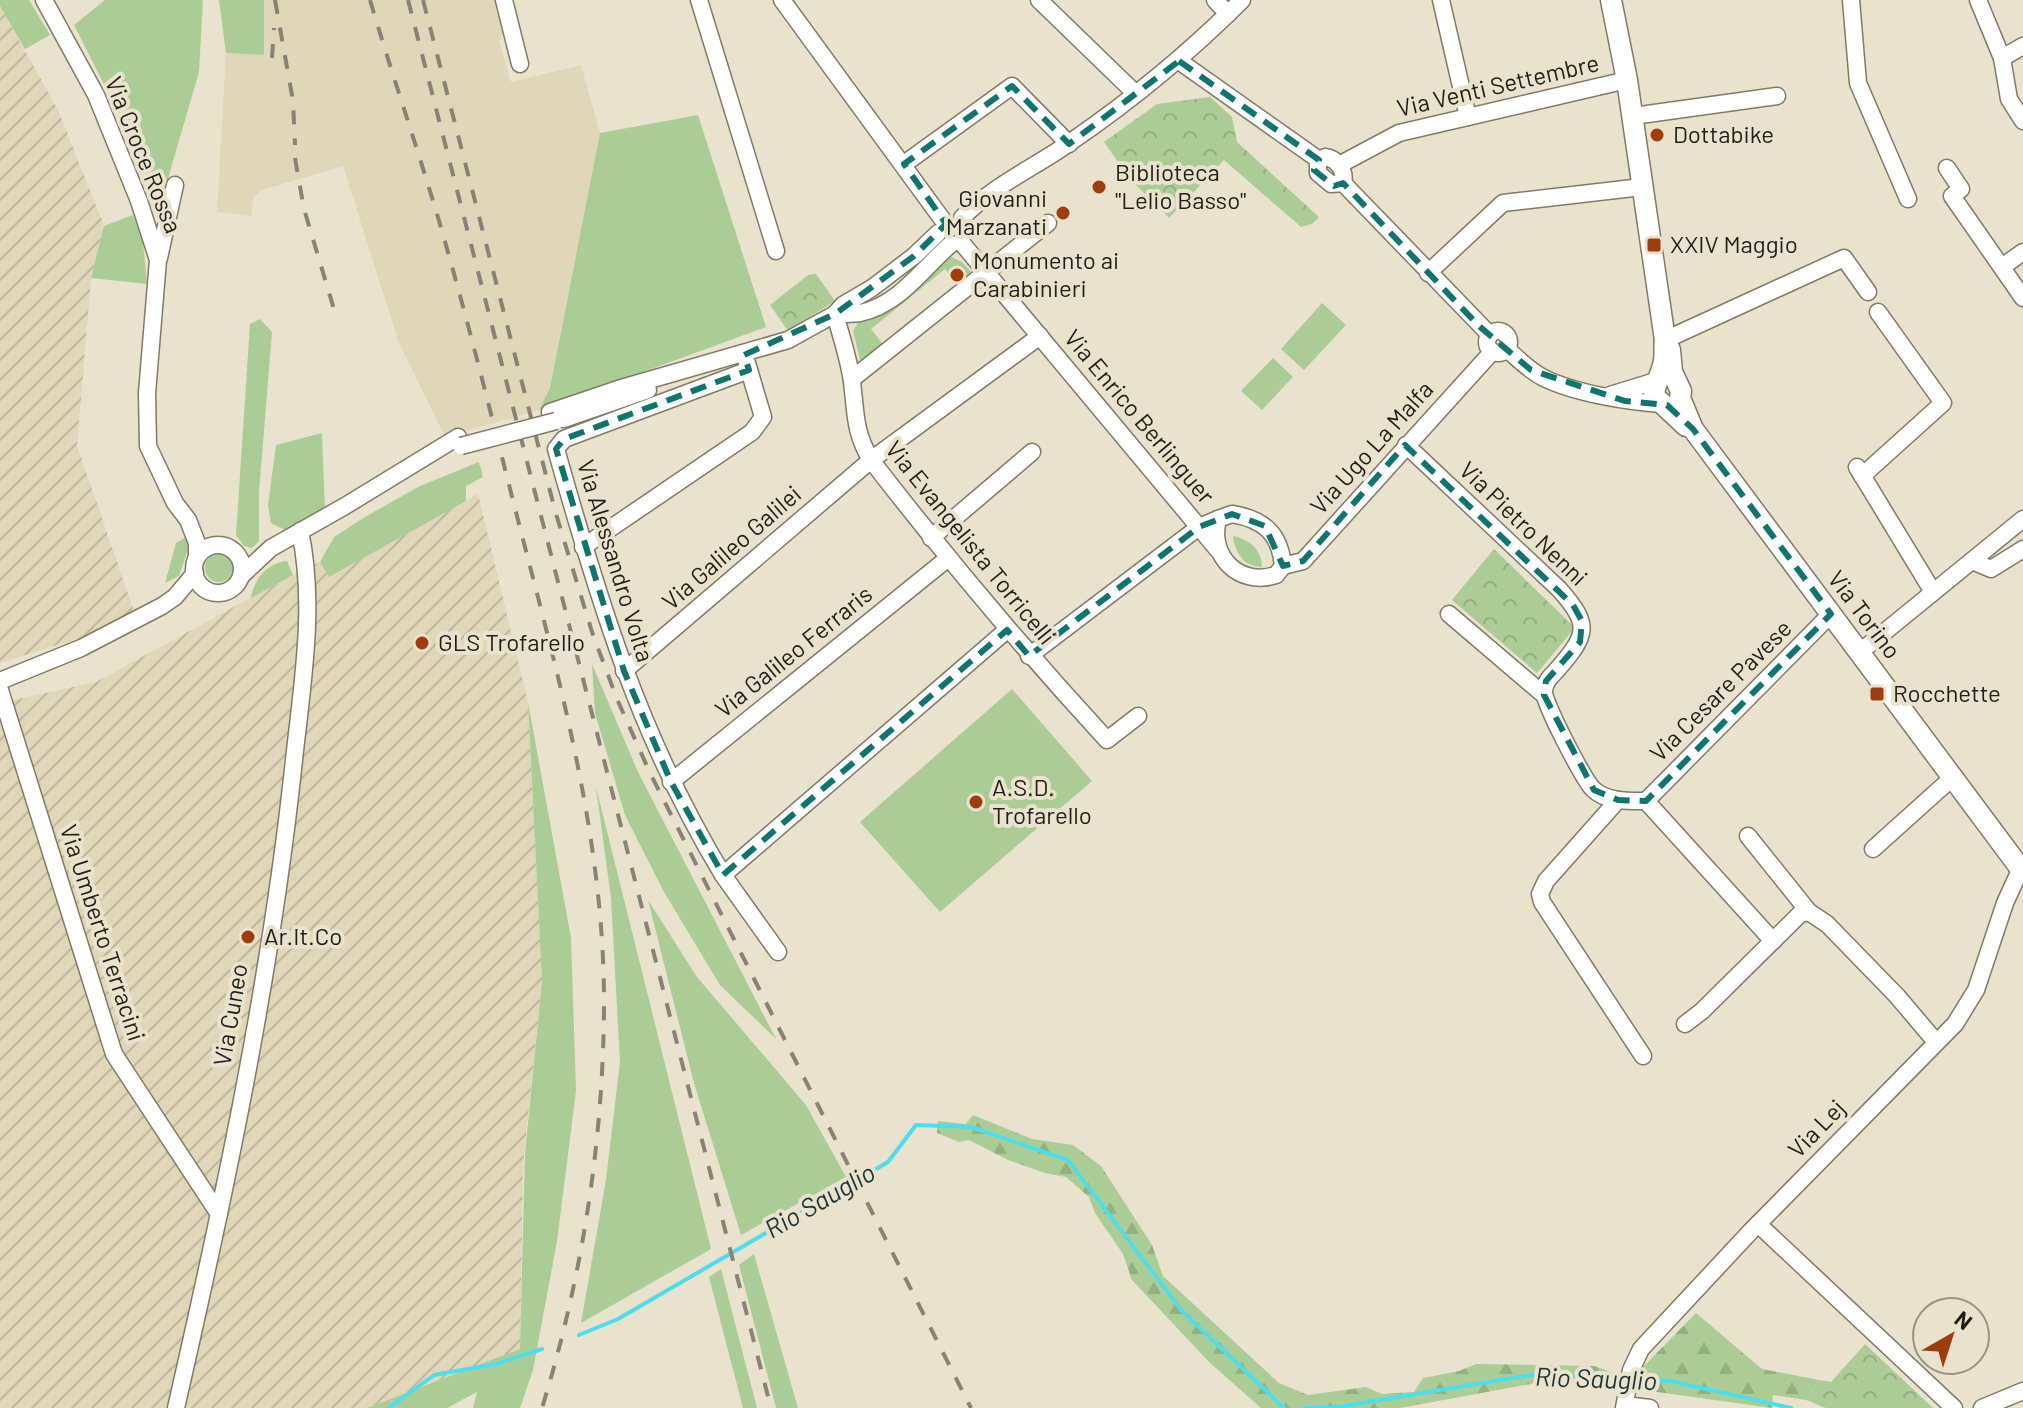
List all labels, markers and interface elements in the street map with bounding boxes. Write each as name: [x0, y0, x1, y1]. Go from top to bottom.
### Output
street label: Via Venti Settembre: [1394, 47, 1602, 122]
street label: Via Croce Rossa: [100, 72, 189, 237]
place label: Dottabike: [1673, 119, 1774, 148]
marker: Dottabike: [1648, 126, 1666, 144]
place label: Biblioteca "Lelio Basso": [1115, 157, 1246, 214]
marker: Biblioteca "Lelio Basso": [1090, 178, 1108, 196]
place label: Giovanni Marzanati: [946, 183, 1047, 240]
marker: Giovanni Marzanati: [1054, 204, 1072, 222]
place label: XXIV Maggio: [1670, 229, 1798, 258]
marker: XXIV Maggio: [1645, 236, 1663, 254]
place label: Monumento ai Carabinieri: [973, 245, 1119, 302]
marker: Monumento ai Carabinieri: [948, 266, 966, 284]
street label: Via Enrico Berlinguer: [1059, 323, 1222, 509]
street label: Via Ugo La Malfa: [1303, 374, 1438, 520]
street label: Via Evangelista Torricelli: [880, 434, 1062, 650]
street label: Via Pietro Nenni: [1454, 455, 1594, 591]
street label: Via Alessandro Volta: [572, 456, 661, 665]
street label: Via Galileo Galilei: [656, 479, 807, 615]
street label: Via Torino: [1823, 564, 1908, 664]
street label: Via Galileo Ferraris: [709, 579, 877, 723]
street label: Via Cesare Pavese: [1643, 613, 1797, 767]
place label: GLS Trofarello: [438, 627, 585, 656]
marker: GLS Trofarello: [413, 634, 431, 652]
place label: Rocchette: [1893, 678, 2001, 707]
marker: Rocchette: [1868, 685, 1886, 703]
place label: A.S.D. Trofarello: [992, 772, 1092, 829]
marker: A.S.D. Trofarello: [967, 793, 985, 811]
street label: Via Umberto Terracini: [55, 821, 152, 1044]
place label: Ar.It.Co: [264, 921, 342, 950]
marker: Ar.It.Co: [239, 928, 257, 946]
street label: Via Cuneo: [206, 961, 253, 1068]
street label: Via Lej: [1781, 1093, 1851, 1163]
water label: Rio Sauglio: [759, 1156, 880, 1244]
north arrow: [1911, 1296, 1991, 1376]
text: N: [1950, 1305, 1978, 1334]
water label: Rio Sauglio: [1534, 1360, 1658, 1395]

